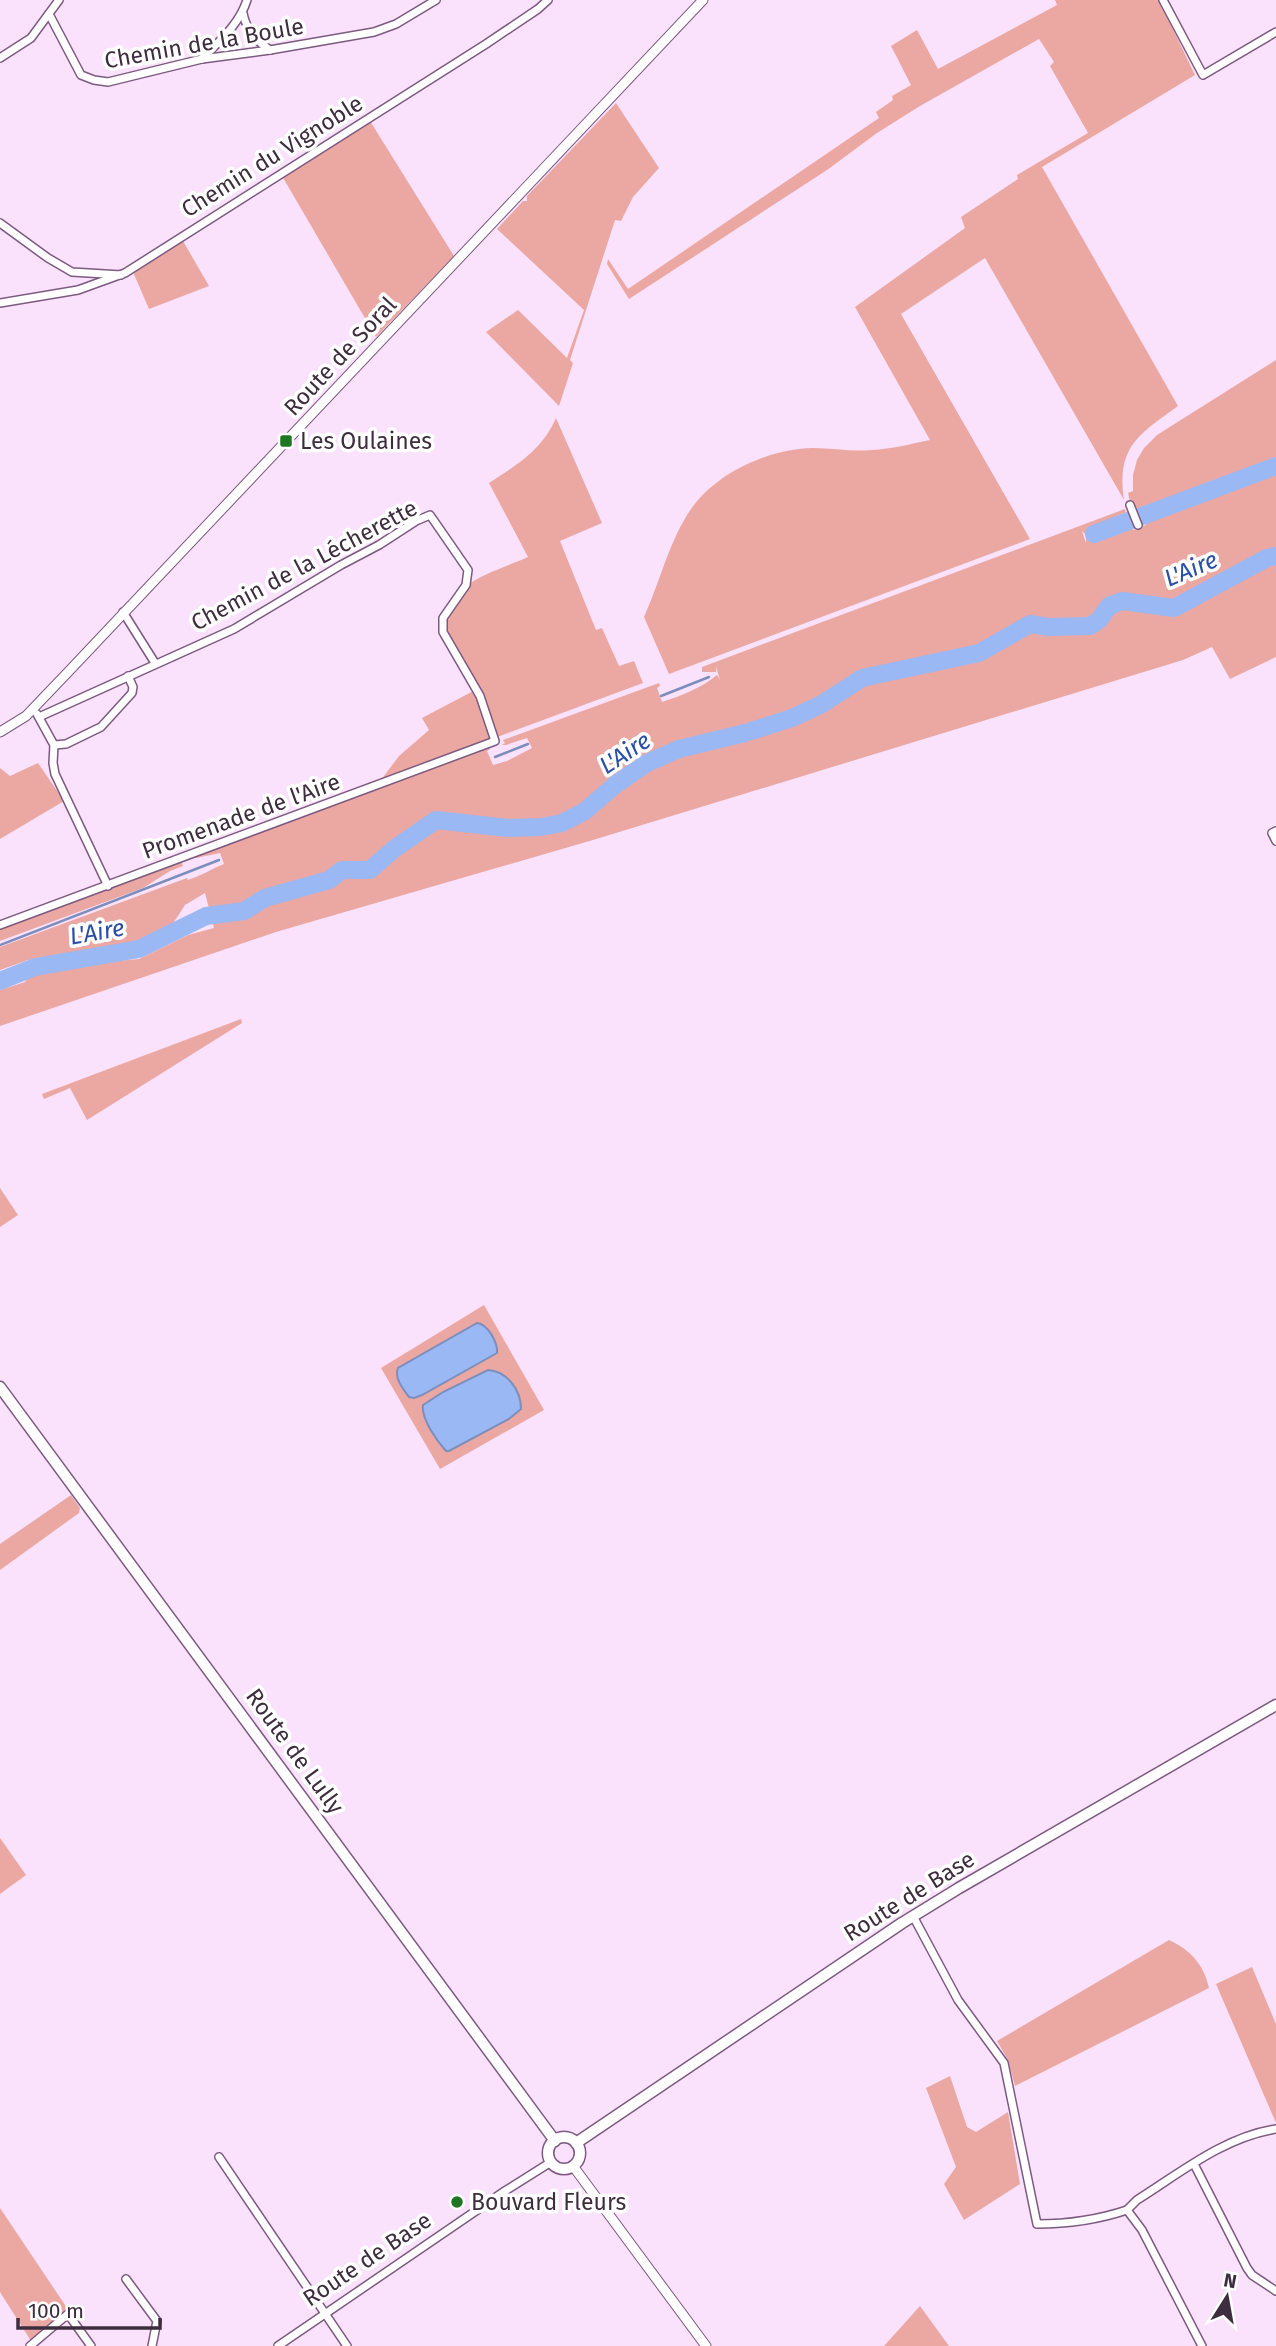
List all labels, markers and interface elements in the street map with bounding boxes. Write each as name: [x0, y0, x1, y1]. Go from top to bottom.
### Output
street label: Chemin de la Boule: [102, 12, 306, 74]
street label: Chemin du Vignoble: [176, 89, 368, 223]
street label: Route de Soral: [278, 291, 402, 421]
place label: Les Oulaines: [300, 427, 432, 455]
marker: Les Oulaines: [278, 433, 294, 449]
street label: Chemin de la Lécherette: [186, 493, 422, 637]
water label: L'Aire: [1160, 545, 1222, 593]
water label: L'Aire: [594, 726, 656, 780]
street label: Promenade de l'Aire: [138, 767, 344, 865]
water label: L'Aire: [68, 913, 126, 951]
street label: Route de Lully: [240, 1683, 350, 1820]
street label: Route de Base: [838, 1845, 980, 1947]
place label: Bouvard Fleurs: [471, 2188, 626, 2216]
marker: Bouvard Fleurs: [449, 2194, 465, 2210]
street label: Route de Base: [297, 2206, 437, 2312]
north arrow: [1192, 2262, 1262, 2332]
text: N: [1222, 2268, 1239, 2293]
scale bar: [18, 2286, 159, 2330]
text: 100 m: [28, 2298, 84, 2324]

